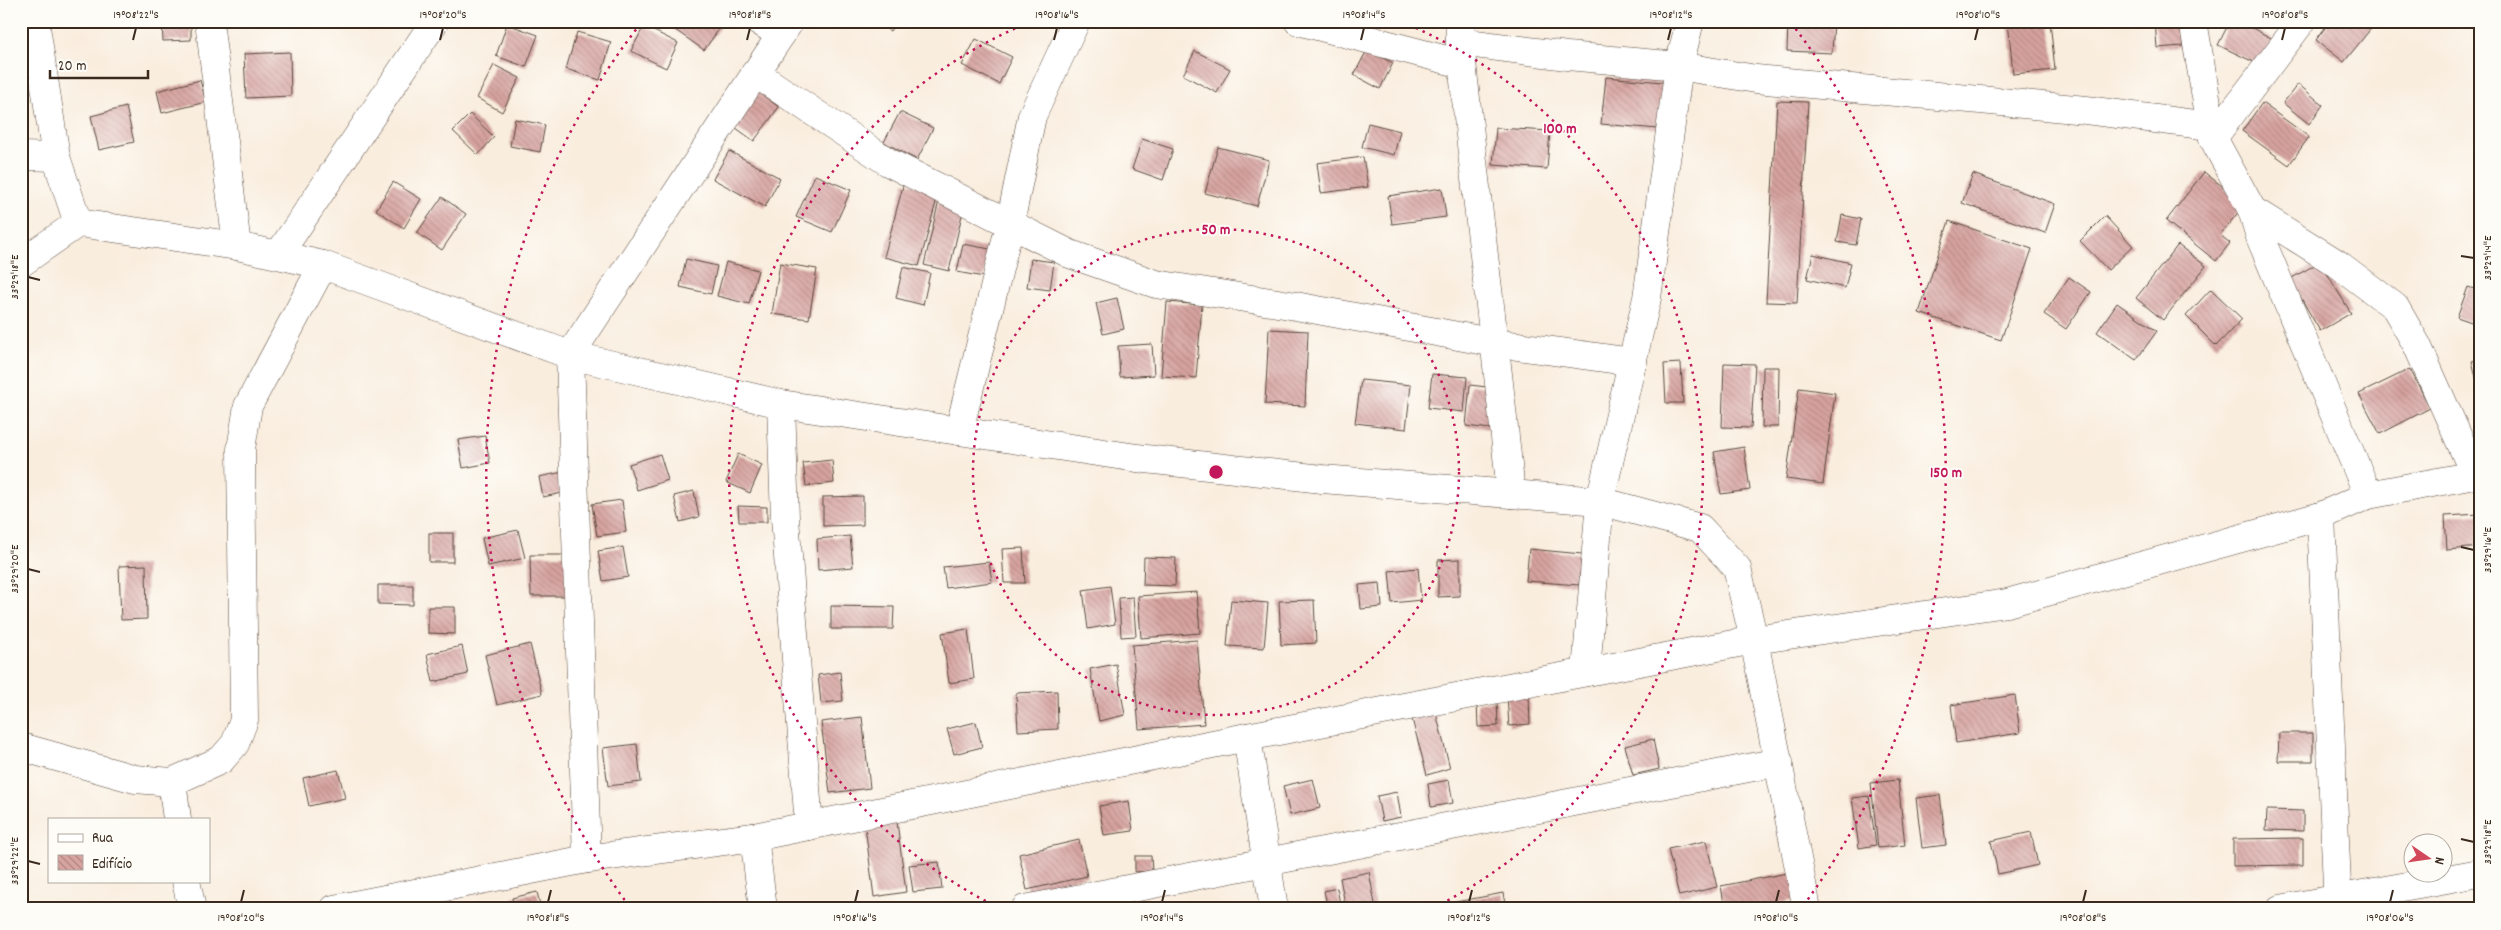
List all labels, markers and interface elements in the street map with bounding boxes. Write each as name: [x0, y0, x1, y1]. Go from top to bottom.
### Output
text: 19°08'22"S: [113, 7, 159, 24]
text: 19°08'20"S: [419, 7, 467, 24]
text: 19°08'18"S: [729, 7, 771, 24]
text: 19°08'16"S: [1035, 7, 1079, 24]
text: 19°08'14"S: [1343, 7, 1385, 24]
text: 19°08'12"S: [1649, 7, 1693, 24]
text: 19°08'10"S: [1956, 7, 2000, 24]
text: 19°08'08"S: [2262, 7, 2308, 24]
scale bar: [50, 48, 148, 80]
text: 20 m: [58, 56, 86, 78]
text: 100 m: [1543, 119, 1577, 141]
text: 50 m: [1202, 220, 1230, 242]
text: 33°29'14"E: [2480, 235, 2497, 280]
text: 33°29'18"E: [7, 254, 24, 299]
centre of rings: [1207, 463, 1225, 481]
text: 150 m: [1930, 463, 1962, 485]
text: 33°29'16"E: [2480, 527, 2497, 573]
text: 33°29'20"E: [7, 544, 24, 594]
legend: [48, 818, 210, 882]
text: 33°29'18"E: [2480, 819, 2497, 864]
text: Rua: [92, 828, 114, 850]
north arrow: [2404, 832, 2454, 882]
text: 33°29'22"E: [7, 837, 24, 885]
text: Edifício: [92, 854, 132, 876]
text: N: [2428, 855, 2449, 866]
text: 19°08'20"S: [217, 910, 265, 927]
text: 19°08'18"S: [527, 910, 569, 927]
text: 19°08'16"S: [833, 910, 877, 927]
text: 19°08'14"S: [1141, 910, 1183, 927]
text: 19°08'12"S: [1447, 910, 1491, 927]
text: 19°08'10"S: [1754, 910, 1798, 927]
text: 19°08'08"S: [2060, 910, 2106, 927]
text: 19°08'06"S: [2366, 910, 2414, 927]

